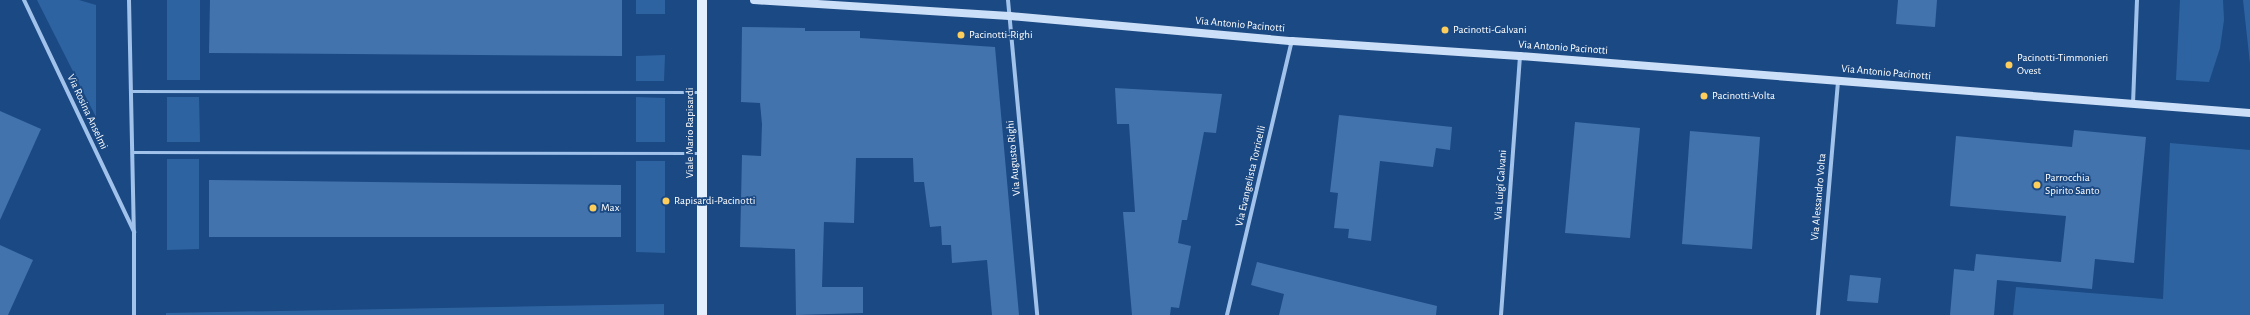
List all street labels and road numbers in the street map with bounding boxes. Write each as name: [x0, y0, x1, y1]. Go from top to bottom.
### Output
street label: Via Antonio Pacinotti: [1195, 15, 1285, 35]
street label: Via Antonio Pacinotti: [1518, 38, 1608, 58]
street label: Via Antonio Pacinotti: [1841, 63, 1931, 83]
street label: Via Rosina Anselmi: [64, 72, 110, 152]
street label: Viale Mario Rapisardi: [683, 88, 697, 178]
street label: Via Augusto Righi: [1004, 120, 1024, 196]
street label: Via Evangelista Torricelli: [1233, 124, 1269, 228]
street label: Via Luigi Galvani: [1492, 149, 1510, 221]
street label: Via Alessandro Volta: [1809, 153, 1829, 241]

